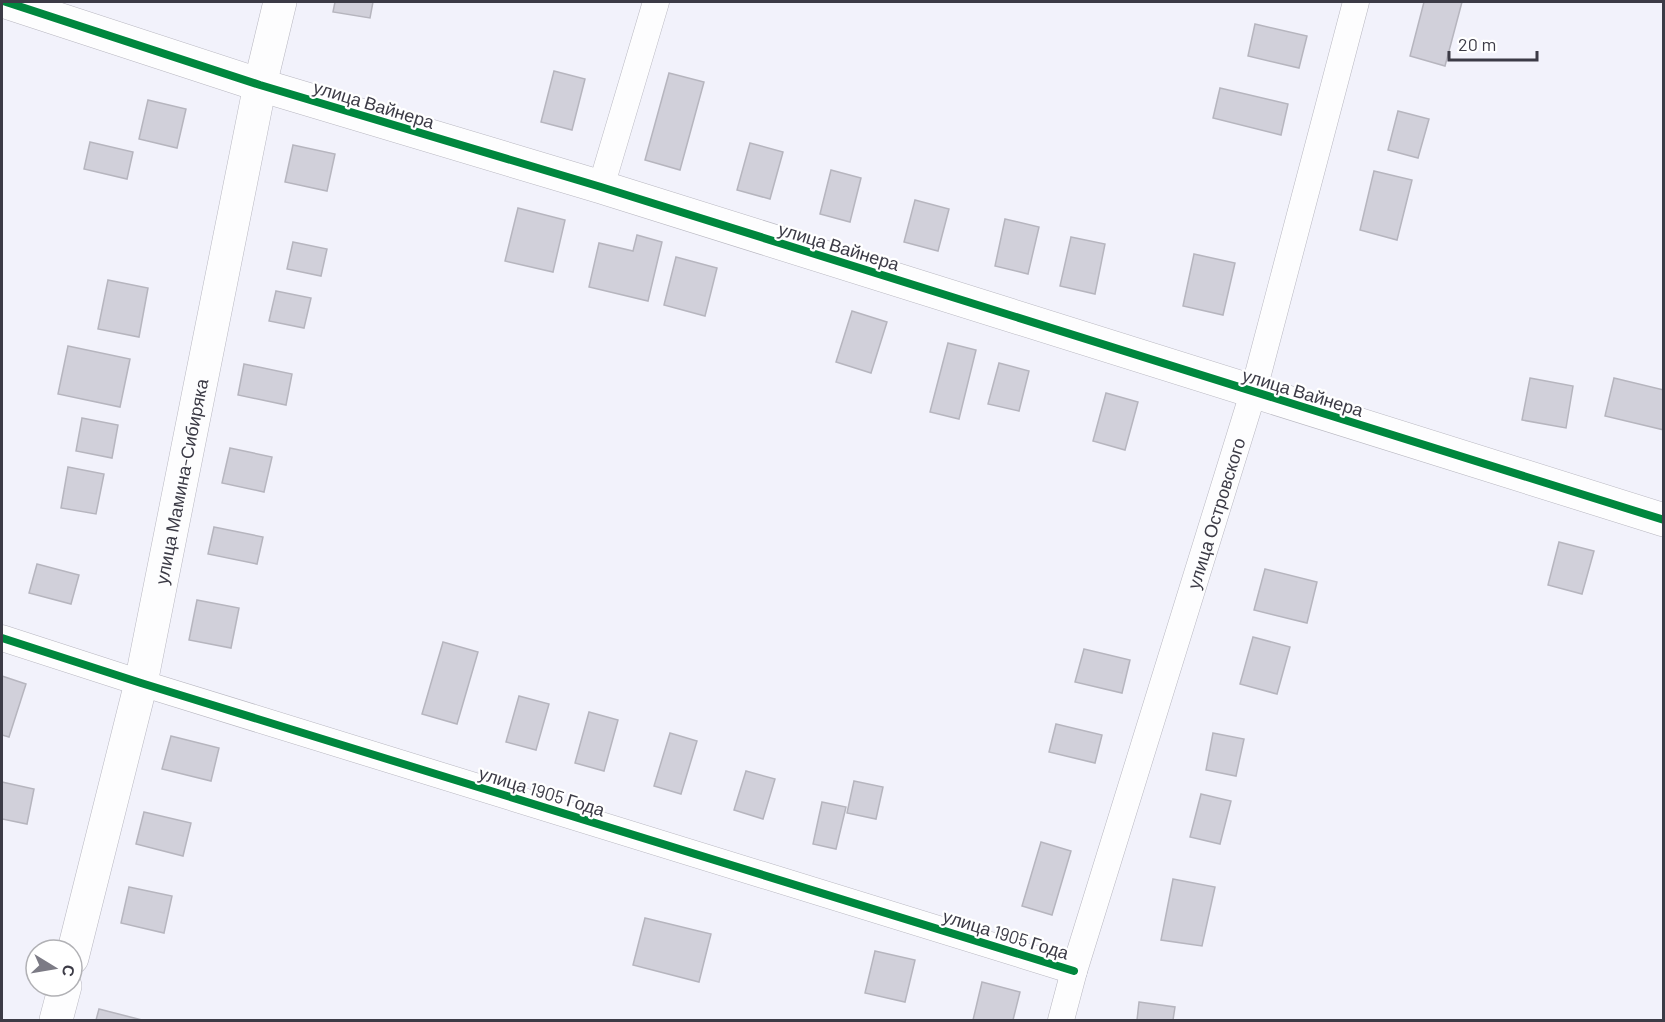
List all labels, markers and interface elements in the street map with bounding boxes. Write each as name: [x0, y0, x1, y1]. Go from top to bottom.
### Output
scale bar: [1449, 24, 1538, 62]
text: 20 m: [1458, 33, 1496, 55]
street label: улица Вайнера: [311, 75, 438, 133]
street label: улица Вайнера: [776, 217, 903, 275]
street label: улица Вайнера: [1240, 363, 1367, 421]
street label: улица Мамина-Сибиряка: [150, 376, 212, 586]
street label: улица Островского: [1182, 435, 1250, 591]
street label: улица 1905 Года: [476, 761, 609, 821]
street label: улица 1905 Года: [940, 904, 1073, 964]
north arrow: [24, 938, 84, 998]
text: С: [59, 963, 80, 979]

